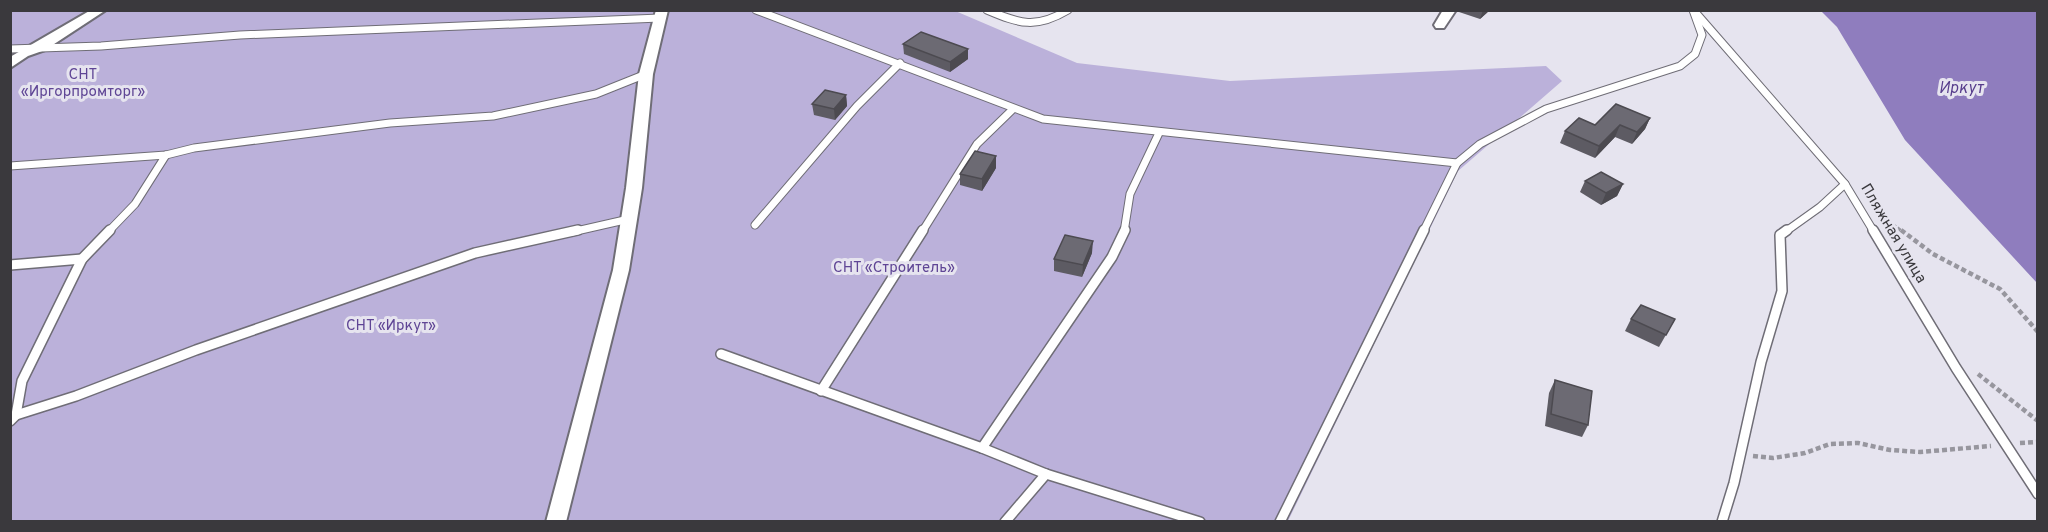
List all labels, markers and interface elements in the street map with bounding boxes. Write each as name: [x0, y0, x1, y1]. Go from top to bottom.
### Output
park label: СНТ «Иргорпромторг»: [21, 66, 145, 102]
water label: Иркут: [1939, 79, 1985, 99]
street label: Пляжная улица: [1856, 181, 1930, 287]
park label: СНТ «Строитель»: [833, 259, 955, 278]
park label: СНТ «Иркут»: [346, 317, 436, 336]

